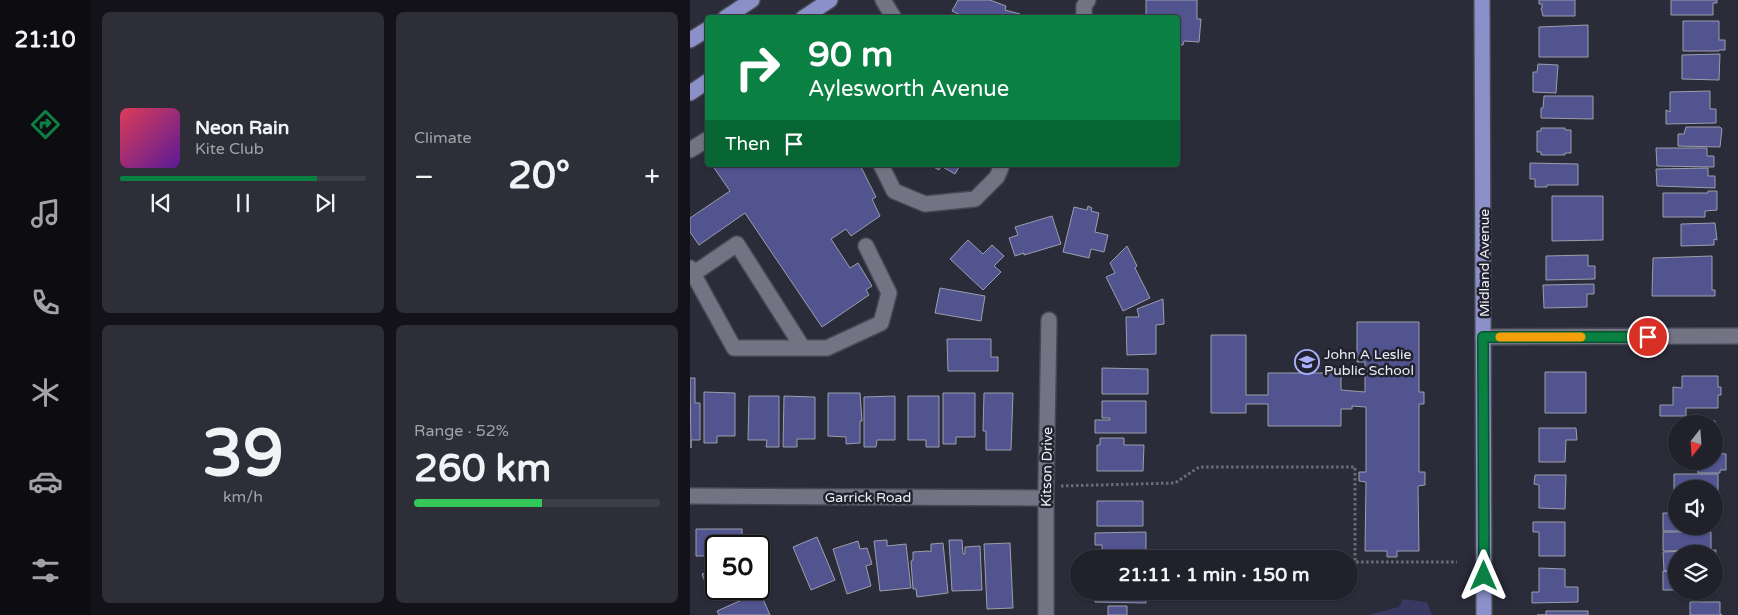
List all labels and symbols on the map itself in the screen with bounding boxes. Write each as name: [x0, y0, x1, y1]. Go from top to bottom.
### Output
street label: Midland Avenue: [1476, 209, 1493, 317]
pin: [1627, 316, 1669, 358]
place label: John A Leslie Public School: [1324, 346, 1414, 379]
school or university icon: John A Leslie Public School: [1294, 349, 1320, 375]
north arrow: [1668, 415, 1722, 470]
street label: Kitson Drive: [1038, 427, 1056, 507]
street label: Garrick Road: [825, 489, 911, 506]
speed limit sign: 50: [705, 535, 770, 600]
position arrow: [1457, 549, 1509, 601]

